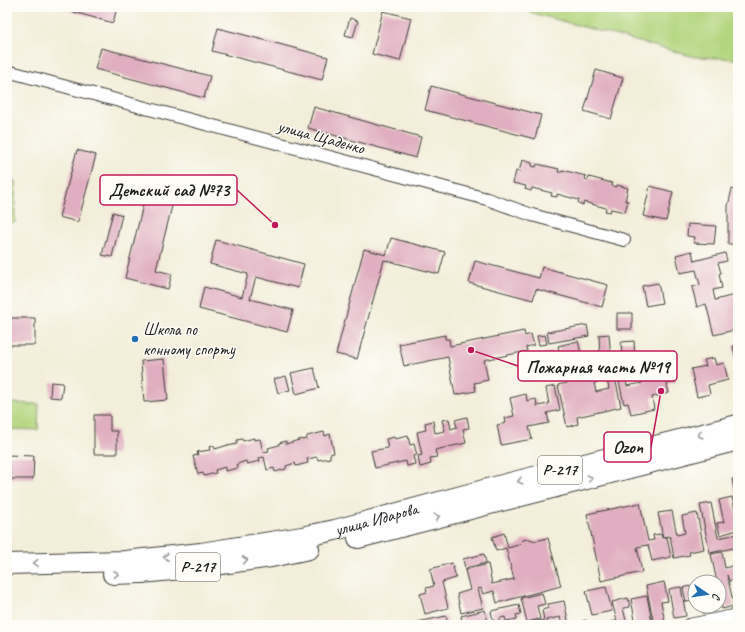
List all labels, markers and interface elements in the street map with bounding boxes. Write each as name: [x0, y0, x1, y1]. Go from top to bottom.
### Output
street label: улица Щаденко: [274, 115, 368, 159]
callout: Детский сад №73: [100, 175, 237, 205]
text: Детский сад №73: [109, 179, 231, 201]
place label: Школа по конному спорту: [143, 319, 236, 360]
marker: Школа по конному спорту: [130, 334, 140, 344]
callout: Пожарная часть №19: [518, 351, 677, 381]
text: Пожарная часть №19: [526, 356, 672, 378]
one-way arrow: [697, 430, 704, 439]
callout: Ozon: [604, 432, 651, 462]
text: Ozon: [613, 436, 644, 458]
road number: Р-217: [538, 456, 582, 484]
one-way arrow: [587, 474, 593, 482]
one-way arrow: [517, 476, 523, 484]
street label: улица Идарова: [331, 497, 422, 540]
one-way arrow: [434, 514, 440, 522]
one-way arrow: [162, 552, 169, 561]
road number: Р-217: [176, 553, 220, 581]
one-way arrow: [242, 556, 248, 565]
one-way arrow: [33, 559, 39, 568]
one-way arrow: [113, 570, 119, 578]
north arrow: [687, 574, 727, 614]
text: С: [709, 592, 724, 602]

